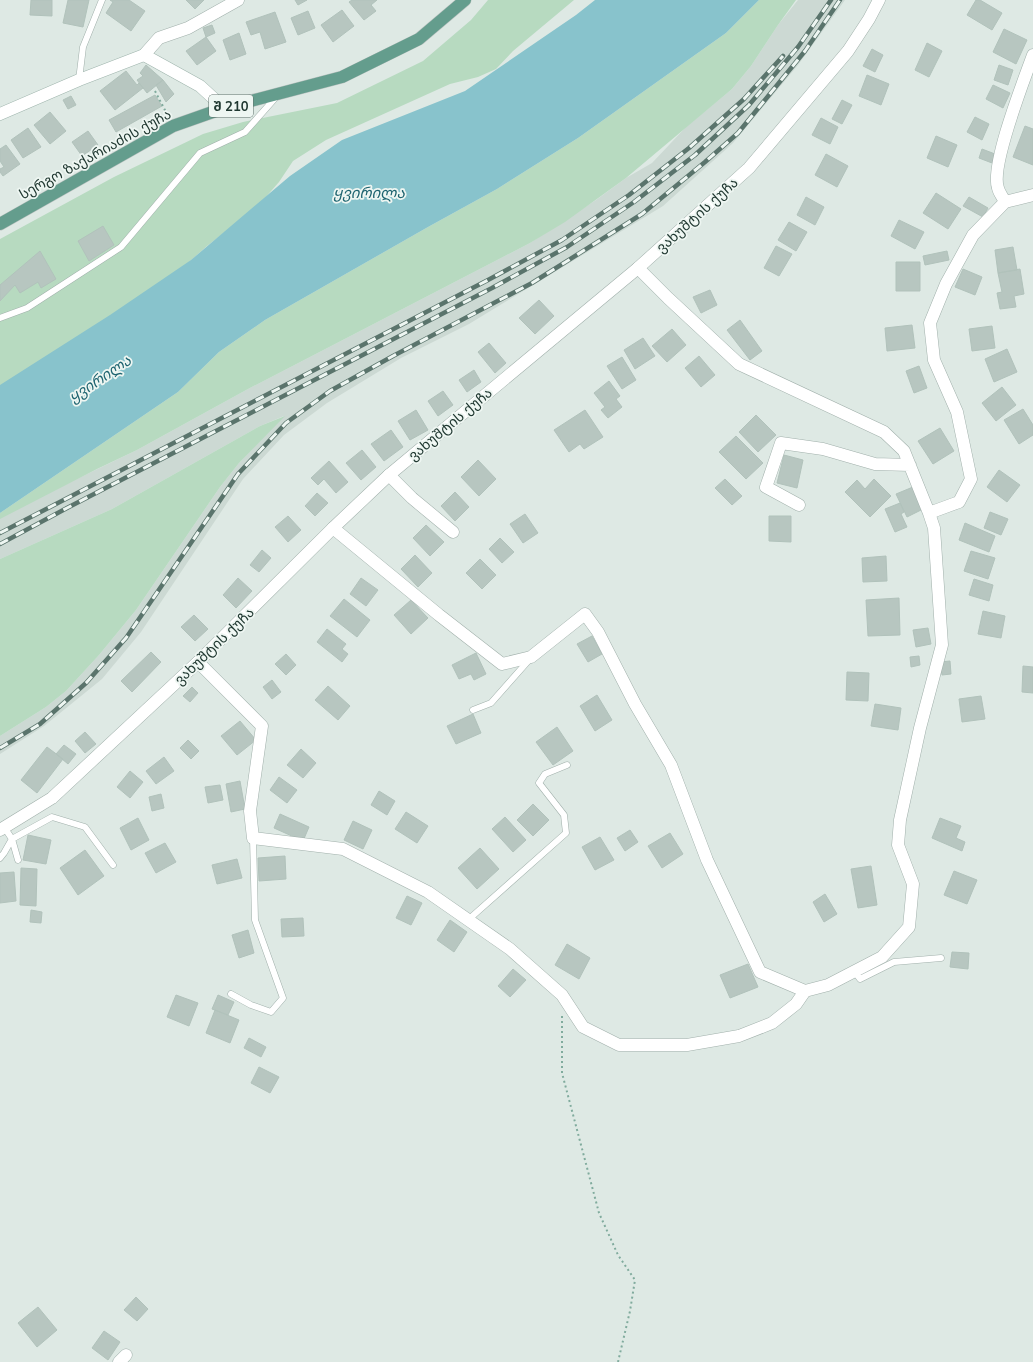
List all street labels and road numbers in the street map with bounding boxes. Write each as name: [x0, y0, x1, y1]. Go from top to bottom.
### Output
road number: შ 210: [209, 95, 253, 117]
street label: სერგო ზაქარიაძის ქუჩა: [16, 105, 174, 203]
street label: ვახუშტის ქუჩა: [652, 173, 742, 257]
street label: ვახუშტის ქუჩა: [404, 384, 496, 464]
street label: ვახუშტის ქუჩა: [170, 603, 258, 689]

